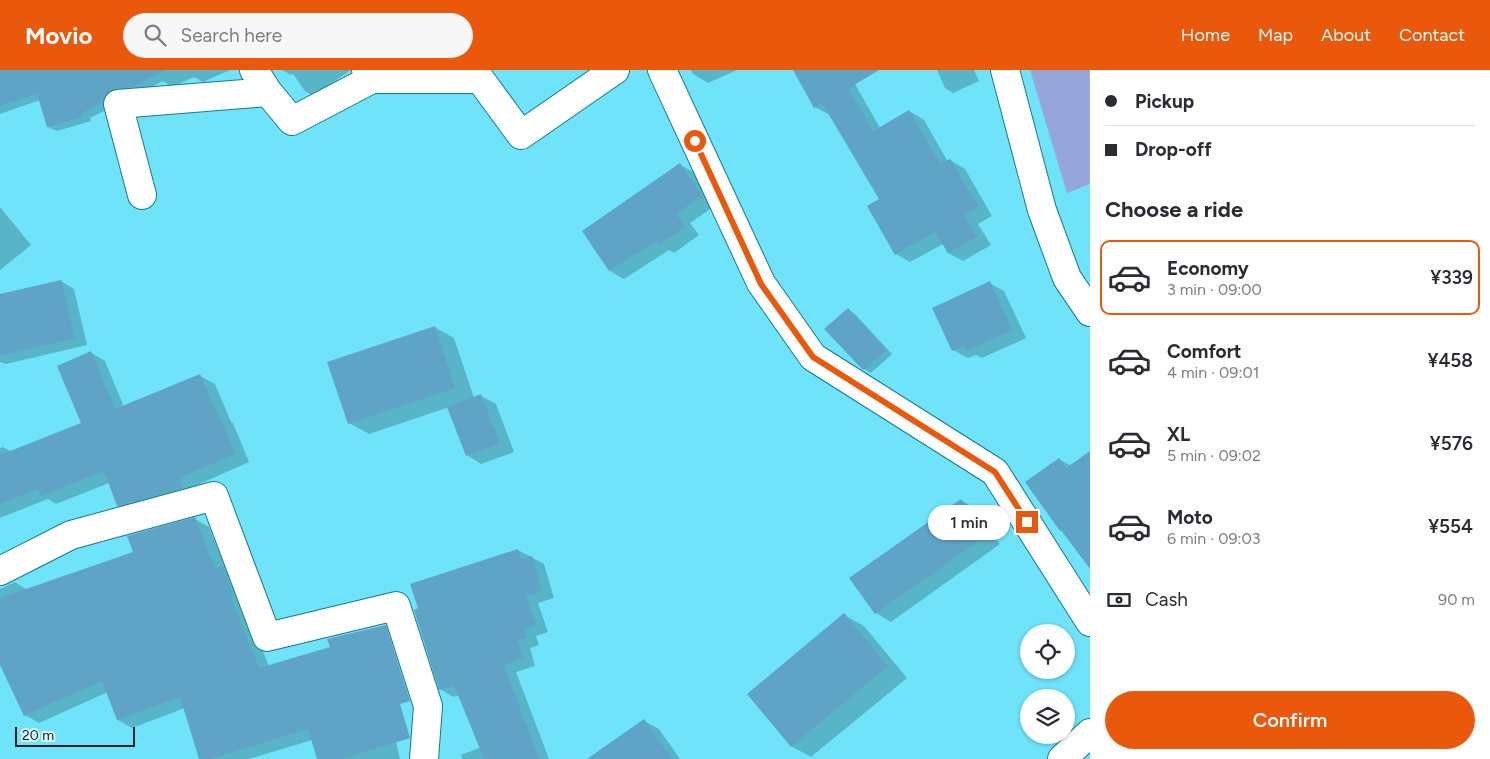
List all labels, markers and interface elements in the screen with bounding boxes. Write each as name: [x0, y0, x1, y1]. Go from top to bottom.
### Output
search box: [123, 13, 473, 58]
text: Movio: [25, 21, 93, 50]
icon: search: [141, 21, 169, 49]
text: Search here: [181, 24, 282, 47]
text: Home: [1181, 24, 1230, 46]
text: Map: [1258, 24, 1293, 46]
text: About: [1321, 24, 1371, 46]
text: Contact: [1399, 24, 1465, 46]
text: Pickup: [1135, 90, 1194, 113]
route start: [684, 130, 706, 152]
text: Drop-off: [1135, 138, 1212, 161]
text: Choose a ride: [1105, 196, 1243, 223]
icon: car: [1107, 255, 1152, 300]
text: Economy: [1167, 257, 1249, 280]
text: ¥339: [1430, 266, 1473, 289]
text: 3 min · 09:00: [1167, 280, 1262, 299]
icon: car: [1107, 338, 1152, 383]
text: Comfort: [1167, 340, 1242, 363]
text: ¥458: [1428, 349, 1473, 372]
text: 4 min · 09:01: [1167, 363, 1259, 382]
icon: car: [1107, 421, 1152, 466]
text: XL: [1167, 423, 1190, 446]
text: ¥576: [1430, 432, 1473, 455]
text: 5 min · 09:02: [1167, 446, 1261, 465]
callout: 1 min: [927, 504, 1010, 540]
icon: car: [1107, 504, 1152, 549]
text: Moto: [1167, 506, 1213, 529]
route end: [1016, 511, 1038, 533]
text: 1 min: [950, 513, 988, 532]
text: ¥554: [1428, 515, 1473, 538]
text: 6 min · 09:03: [1167, 529, 1261, 548]
icon: cash: [1105, 586, 1133, 614]
text: Cash: [1145, 588, 1188, 611]
text: 90 m: [1438, 590, 1475, 609]
map controls: [1020, 624, 1075, 744]
button: locate: [1020, 624, 1075, 679]
button: layers: [1020, 689, 1075, 744]
button: Confirm: [1105, 691, 1475, 749]
scale bar: [15, 724, 135, 747]
text: 20 m: [22, 727, 54, 744]

